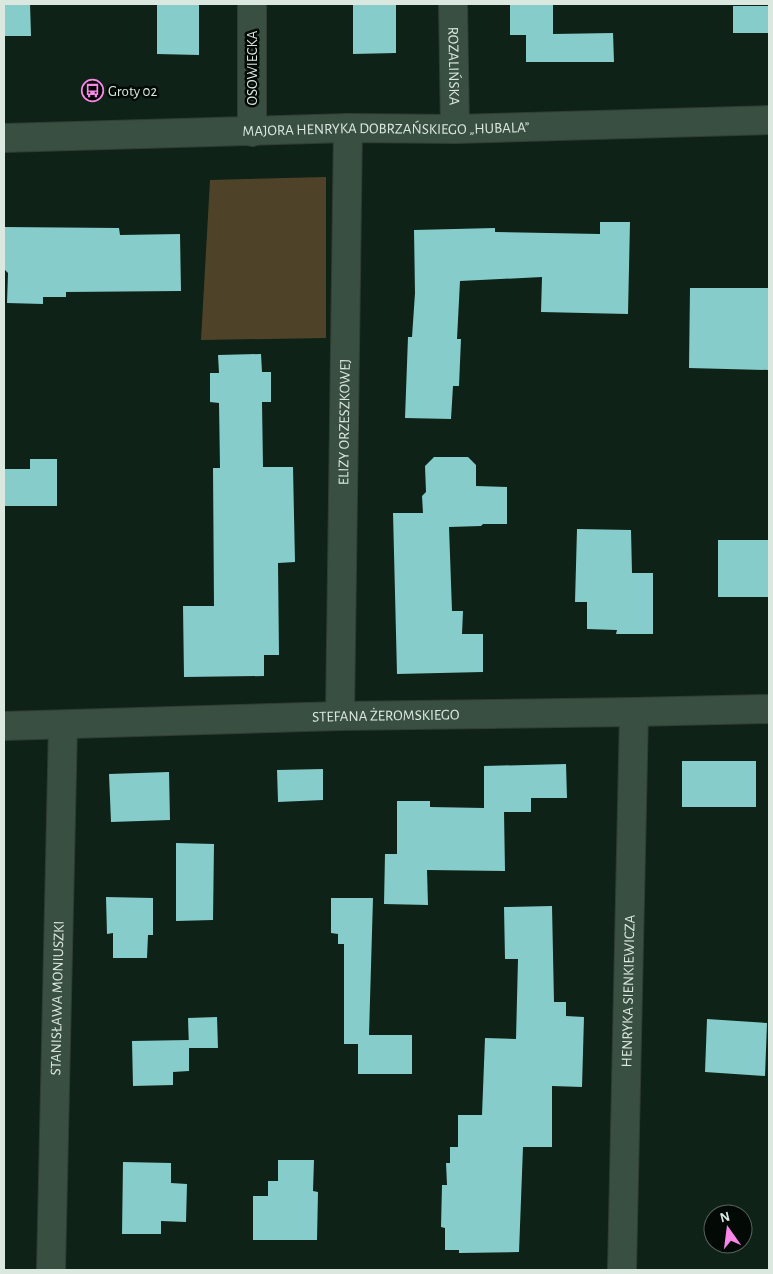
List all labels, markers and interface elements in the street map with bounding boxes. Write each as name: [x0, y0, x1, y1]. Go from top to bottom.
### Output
street label: ROZALIŃSKA: [446, 26, 464, 106]
street label: OSOWIECKA: [245, 30, 260, 105]
bus stop icon: Groty 02: [80, 79, 104, 103]
place label: Groty 02: [108, 84, 157, 99]
street label: MAJORA HENRYKA DOBRZAŃSKIEGO „HUBALA”: [242, 119, 530, 139]
street label: ELIZY ORZESZKOWEJ: [336, 359, 352, 485]
street label: STEFANA ŻEROMSKIEGO: [312, 706, 460, 724]
street label: HENRYKA SIENKIEWICZA: [619, 914, 637, 1068]
street label: STANISŁAWA MONIUSZKI: [48, 921, 66, 1076]
north arrow: [703, 1204, 753, 1254]
text: N: [719, 1209, 732, 1225]

